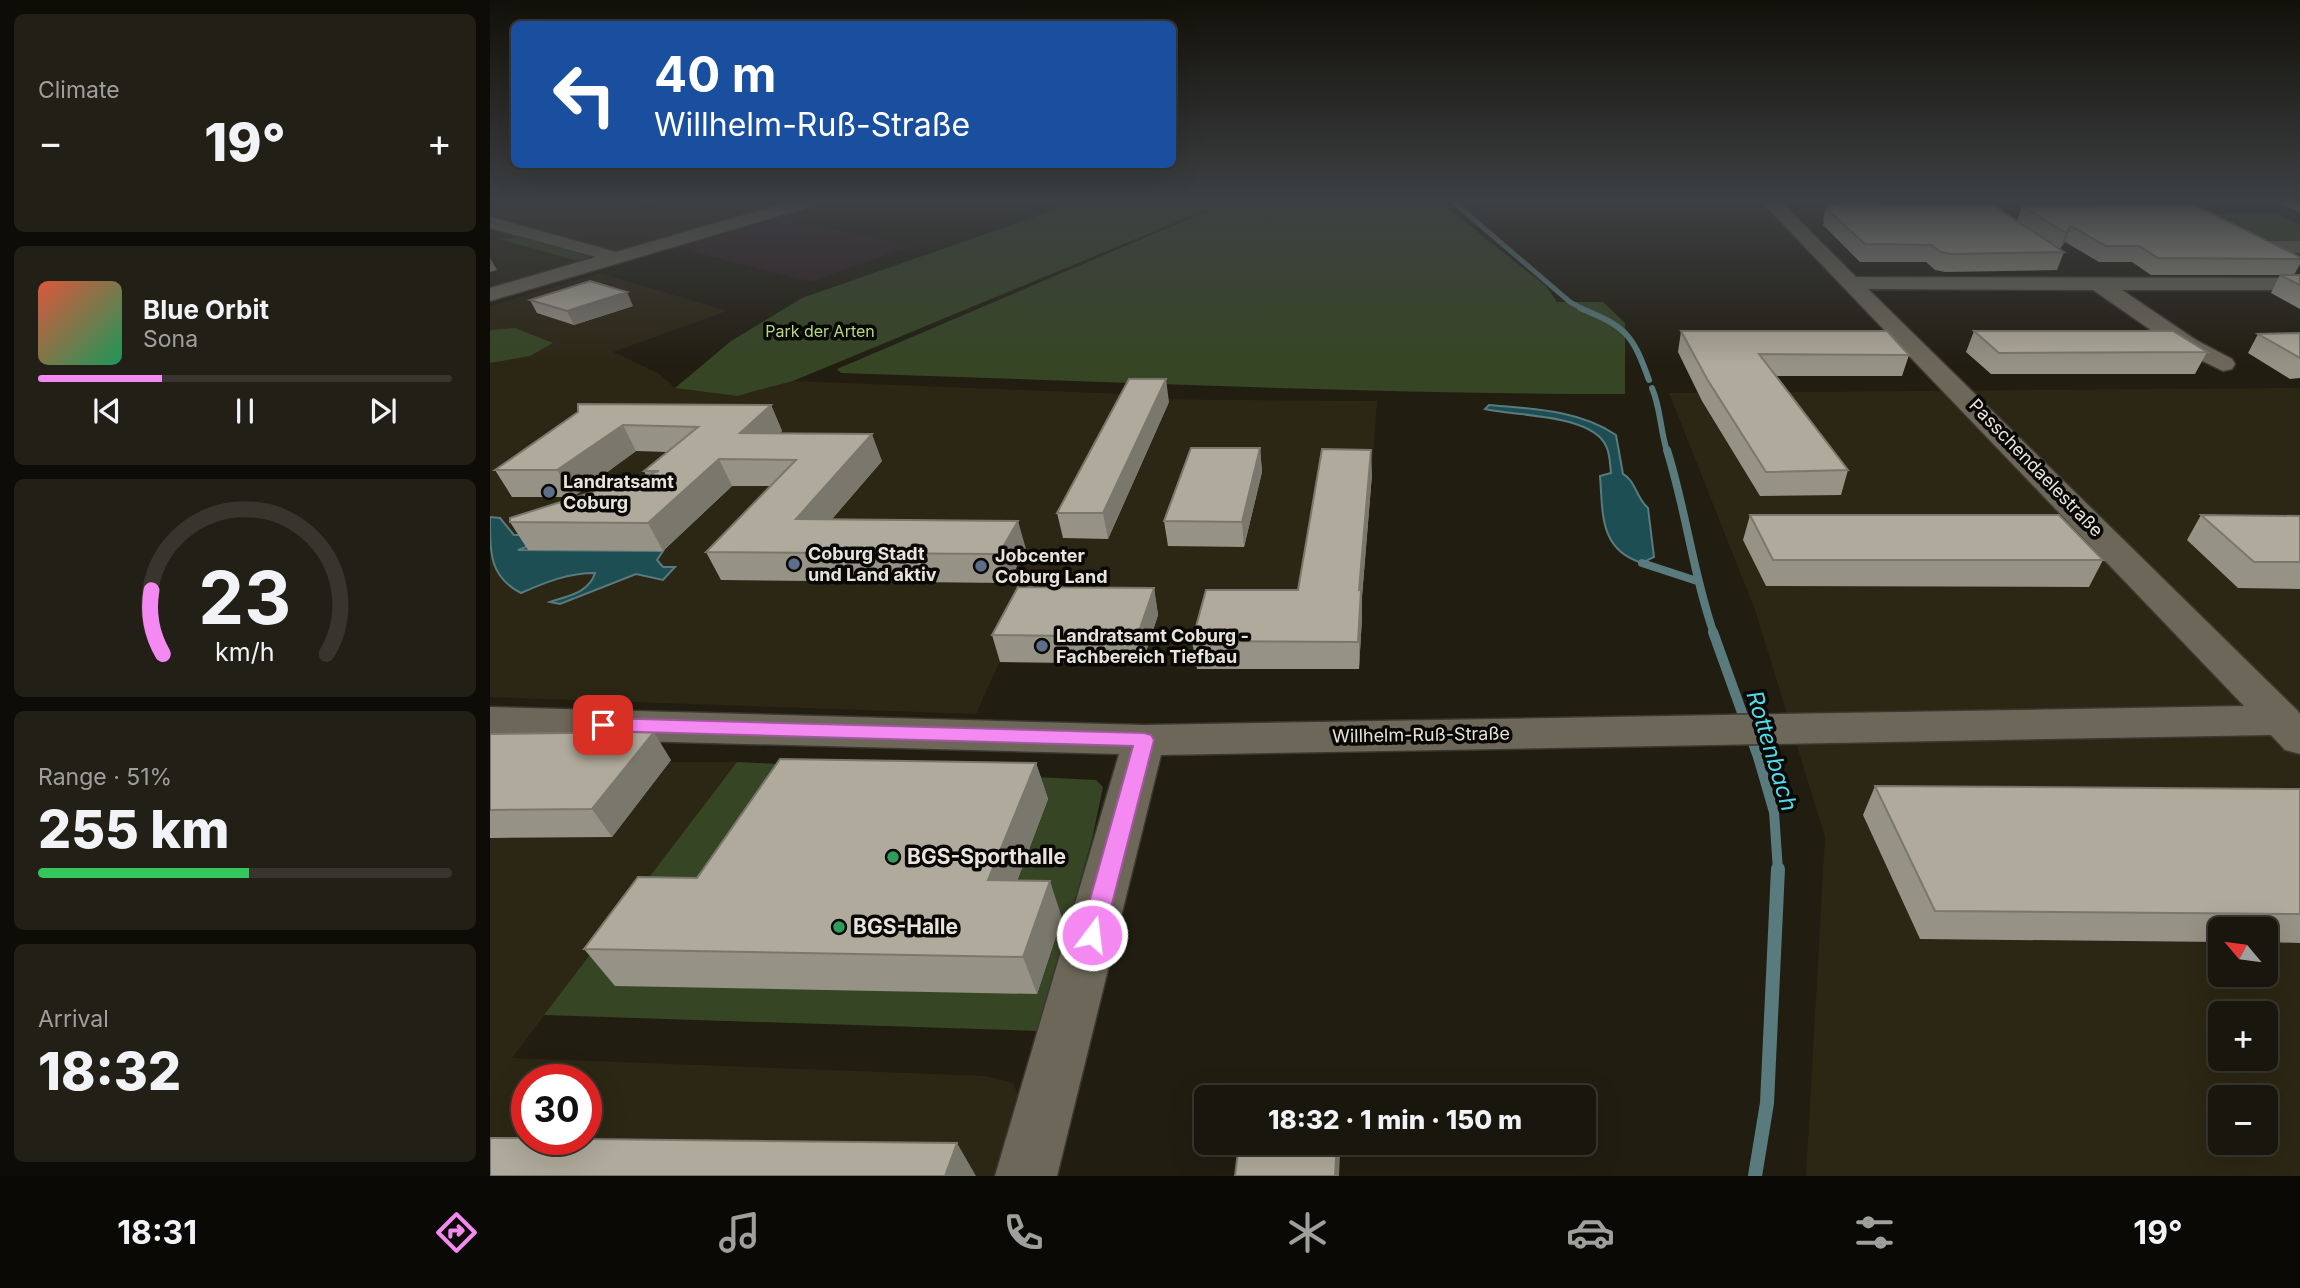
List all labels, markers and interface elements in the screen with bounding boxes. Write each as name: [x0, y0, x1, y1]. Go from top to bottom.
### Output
text: 40 m: [654, 45, 777, 104]
icon: left: [539, 49, 630, 140]
text: Climate: [38, 76, 120, 104]
text: Willhelm-Ruß-Straße: [654, 105, 970, 144]
text: 19°: [204, 111, 286, 174]
text: −: [38, 119, 63, 165]
text: +: [427, 119, 452, 165]
text: Blue Orbit: [143, 294, 269, 325]
park label: Park der Arten: [765, 321, 875, 341]
text: Sona: [143, 325, 198, 353]
icon: previous: [88, 392, 126, 430]
icon: pause: [226, 392, 264, 430]
icon: next: [364, 392, 402, 430]
street label: Passchendaelestraße: [1965, 395, 2107, 541]
place label: Landratsamt Coburg: [563, 471, 674, 513]
marker: Landratsamt Coburg: [541, 484, 557, 500]
place label: Coburg Stadt und Land aktiv: [808, 543, 937, 585]
place label: Jobcenter Coburg Land: [995, 545, 1108, 587]
text: 23: [199, 553, 291, 642]
marker: Coburg Stadt und Land aktiv: [786, 556, 802, 572]
marker: Jobcenter Coburg Land: [973, 558, 989, 574]
place label: Landratsamt Coburg - Fachbereich Tiefbau: [1056, 625, 1249, 667]
text: km/h: [215, 637, 275, 667]
marker: Landratsamt Coburg - Fachbereich Tiefbau: [1034, 638, 1050, 654]
water label: Rottenbach: [1740, 687, 1804, 815]
pin: [573, 695, 633, 755]
icon: arrive: [584, 706, 622, 744]
street label: Willhelm-Ruß-Straße: [1332, 722, 1510, 747]
text: Range · 51%: [38, 763, 172, 791]
text: 255 km: [38, 798, 229, 861]
place label: BGS-Sporthalle: [907, 844, 1066, 869]
marker: BGS-Sporthalle: [885, 849, 901, 865]
position arrow: [1055, 898, 1129, 972]
place label: BGS-Halle: [853, 914, 958, 939]
north arrow: [2208, 917, 2278, 987]
map controls: [2208, 917, 2278, 1155]
marker: BGS-Halle: [831, 919, 847, 935]
button: +: [2208, 1001, 2278, 1071]
text: Arrival: [38, 1005, 109, 1033]
text: 18:32: [38, 1040, 181, 1103]
speed limit sign: 30: [511, 1064, 602, 1155]
button: −: [2208, 1085, 2278, 1155]
text: 18:32 · 1 min · 150 m: [1268, 1104, 1522, 1135]
icon: directions: [432, 1208, 481, 1257]
icon: music: [715, 1208, 764, 1257]
icon: phone: [999, 1208, 1048, 1257]
icon: climate: [1283, 1208, 1332, 1257]
icon: car: [1566, 1208, 1615, 1257]
icon: filters: [1850, 1208, 1899, 1257]
text: 18:31: [117, 1213, 197, 1252]
text: 19°: [2133, 1213, 2183, 1252]

